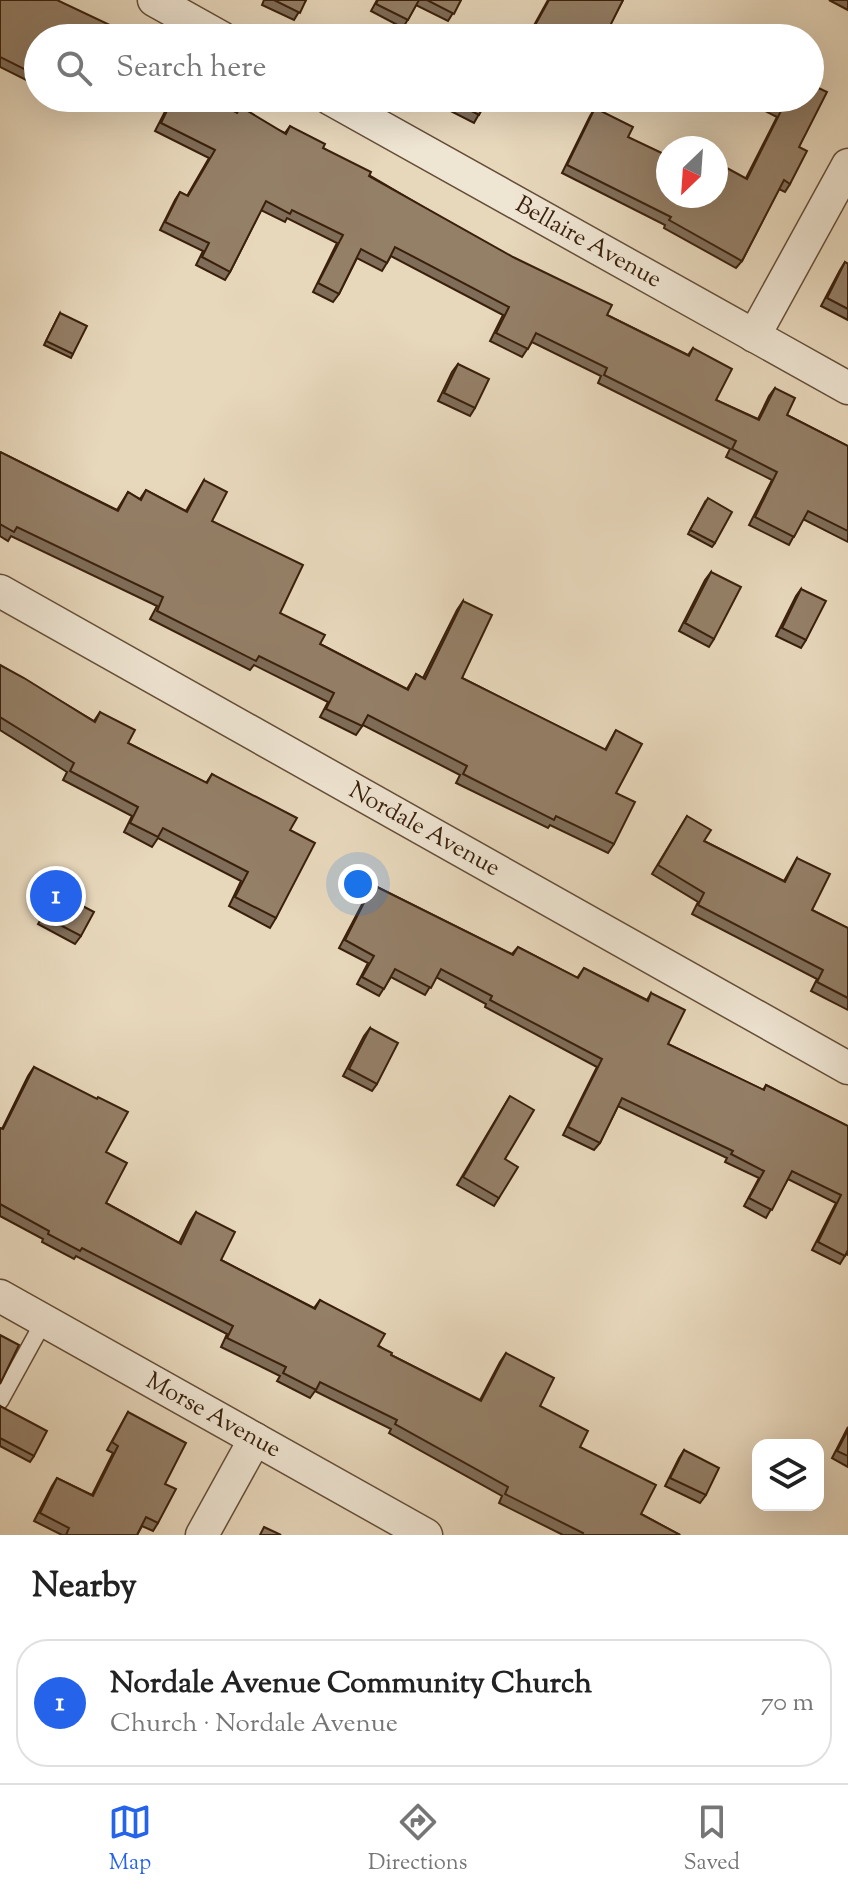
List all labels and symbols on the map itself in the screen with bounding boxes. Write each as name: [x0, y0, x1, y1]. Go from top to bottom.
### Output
north arrow: [656, 136, 728, 208]
street label: Bellaire Avenue: [509, 189, 667, 297]
street label: Nordale Avenue: [342, 774, 506, 886]
your location: [338, 864, 378, 904]
pin: 1: [30, 866, 82, 926]
street label: Morse Avenue: [139, 1365, 287, 1467]

